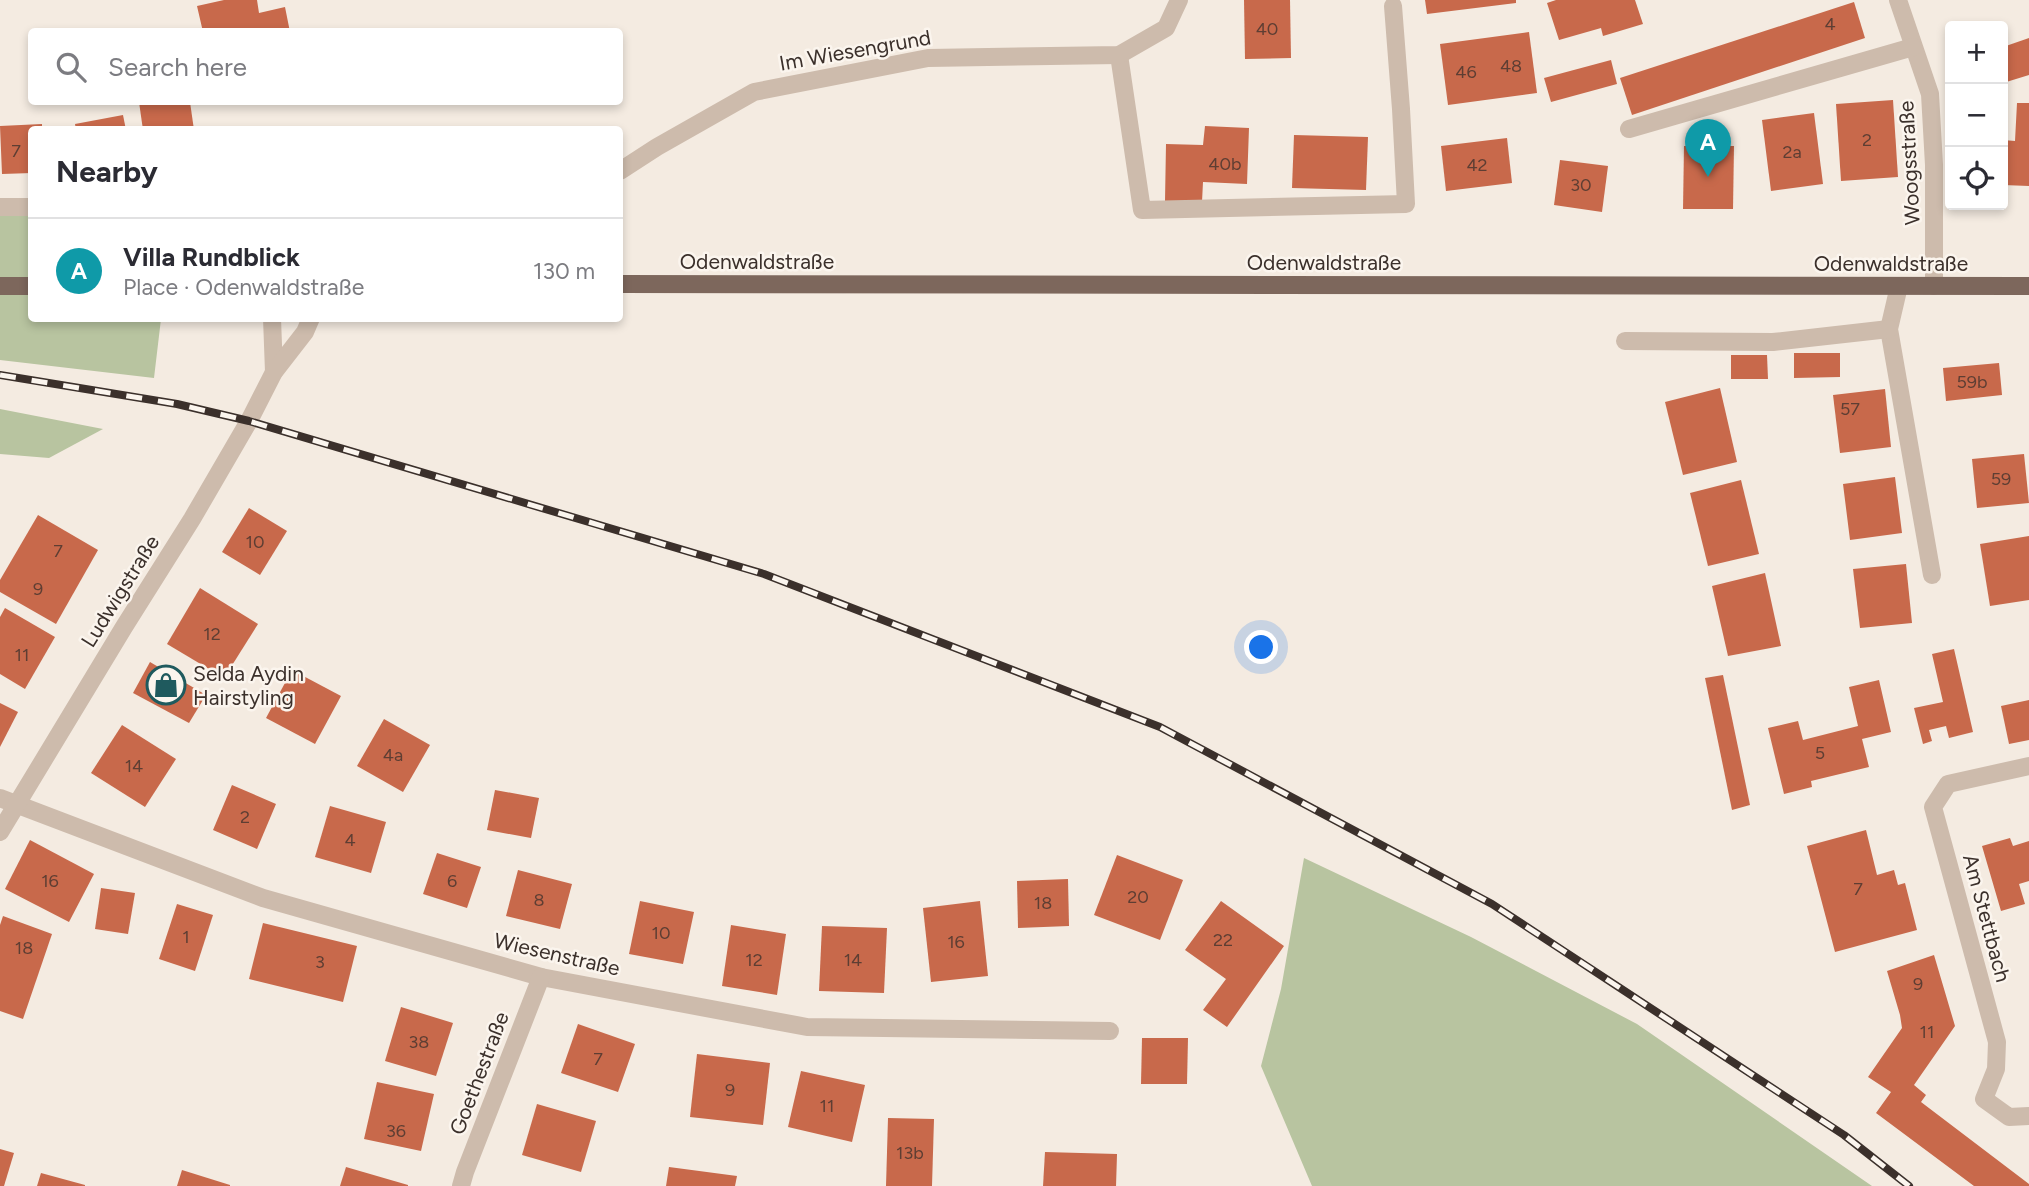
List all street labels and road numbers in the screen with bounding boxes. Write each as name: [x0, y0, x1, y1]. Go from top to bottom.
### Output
street label: Im Wiesengrund: [777, 24, 933, 76]
street label: Woogsstraße: [1893, 100, 1925, 226]
street label: Odenwaldstraße: [680, 249, 834, 274]
street label: Odenwaldstraße: [1247, 250, 1401, 275]
street label: Odenwaldstraße: [1814, 251, 1968, 276]
street label: Ludwigstraße: [76, 530, 164, 652]
street label: Am Stettbach: [1958, 851, 2016, 985]
street label: Wiesenstraße: [492, 927, 622, 981]
street label: Goethestraße: [444, 1008, 514, 1138]

